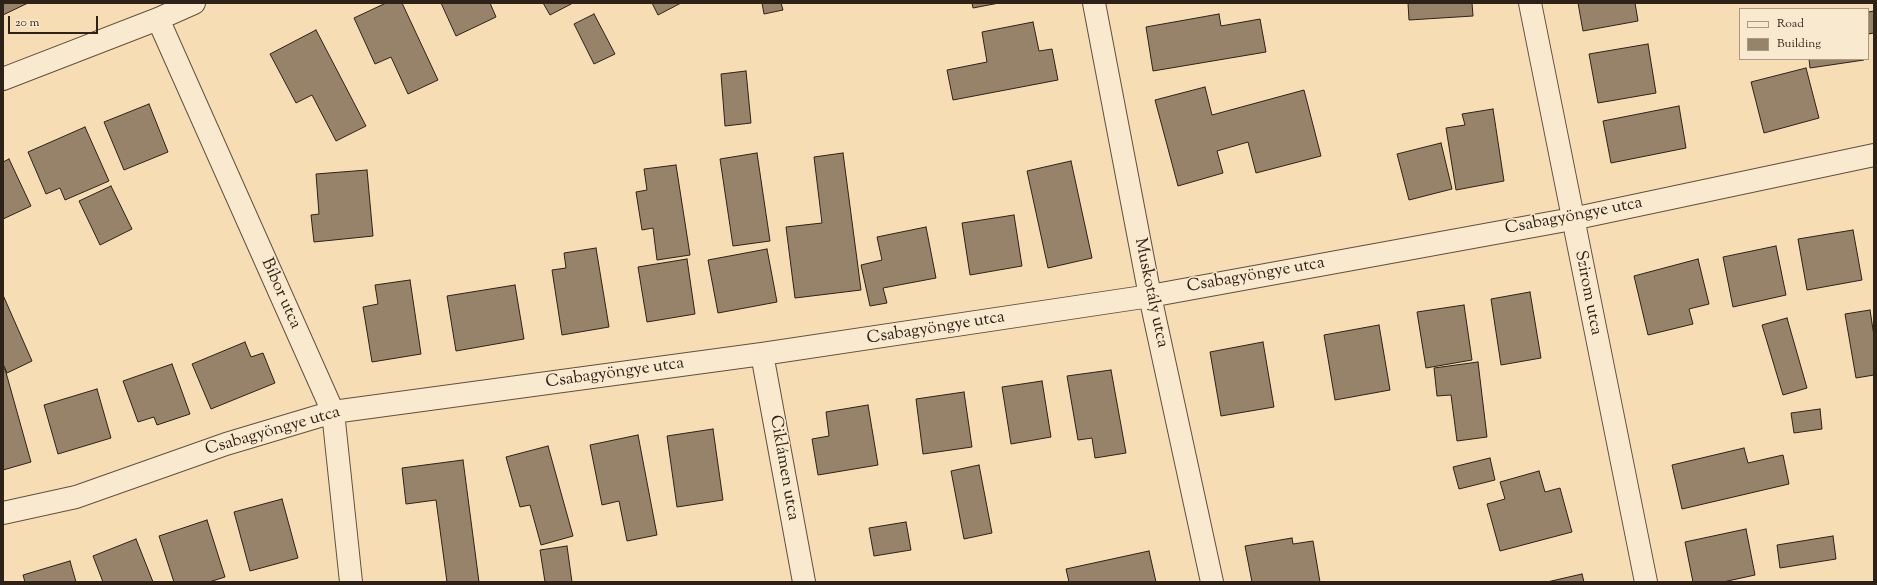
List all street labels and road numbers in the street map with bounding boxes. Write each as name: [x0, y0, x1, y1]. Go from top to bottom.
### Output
street label: Csabagyöngye utca: [1504, 194, 1644, 240]
street label: Muskotály utca: [1128, 236, 1172, 350]
street label: Szirom utca: [1569, 249, 1605, 337]
street label: Csabagyöngye utca: [1186, 254, 1326, 298]
street label: Bíbor utca: [255, 256, 305, 332]
street label: Csabagyöngye utca: [866, 308, 1006, 350]
street label: Csabagyöngye utca: [545, 354, 685, 394]
street label: Csabagyöngye utca: [203, 403, 343, 461]
street label: Ciklámen utca: [764, 414, 802, 522]

